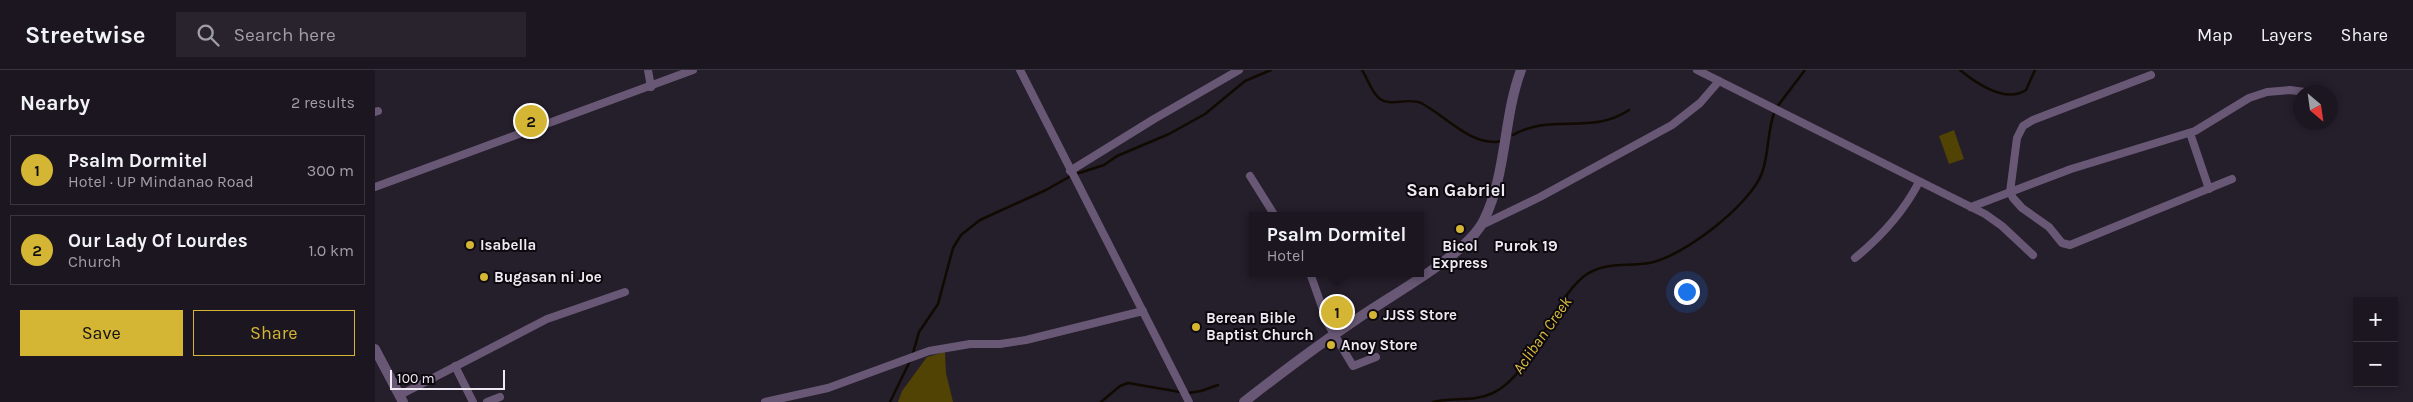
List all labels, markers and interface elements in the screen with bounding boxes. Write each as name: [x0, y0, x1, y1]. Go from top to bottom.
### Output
search box: [176, 12, 526, 57]
text: Streetwise: [25, 21, 146, 49]
icon: search: [194, 21, 222, 49]
text: Search here: [234, 24, 336, 46]
text: Map: [2197, 24, 2233, 46]
text: Layers: [2261, 24, 2313, 46]
text: Share: [2341, 24, 2388, 46]
north arrow: [2293, 85, 2338, 130]
text: Nearby: [20, 91, 90, 115]
text: 2 results: [291, 93, 355, 112]
pin: 2: [515, 102, 547, 140]
text: Psalm Dormitel: [68, 150, 208, 172]
text: 1: [34, 161, 40, 180]
text: 300 m: [307, 161, 354, 180]
text: Hotel · UP Mindanao Road: [68, 172, 254, 191]
district label: San Gabriel: [1406, 179, 1506, 201]
popup: [1249, 212, 1424, 277]
marker: Bicol Express: [1454, 223, 1466, 235]
text: Psalm Dormitel: [1267, 224, 1406, 246]
text: Our Lady Of Lourdes: [68, 230, 248, 252]
place label: Isabella: [480, 236, 536, 254]
district label: Purok 19: [1494, 236, 1558, 255]
place label: Bicol Express: [1432, 237, 1488, 272]
marker: Isabella: [464, 239, 476, 251]
text: 2: [32, 241, 42, 260]
text: 1.0 km: [309, 241, 354, 260]
text: Hotel: [1267, 246, 1305, 265]
text: Church: [68, 252, 121, 271]
place label: Bugasan ni Joe: [494, 268, 602, 286]
marker: Bugasan ni Joe: [478, 271, 490, 283]
your location: [1674, 279, 1700, 305]
water label: Acliban Creek: [1508, 292, 1576, 377]
pin: 1: [1321, 293, 1353, 331]
map controls: [2353, 297, 2398, 387]
button: +: [2353, 297, 2398, 342]
place label: JJSS Store: [1383, 306, 1457, 324]
place label: Berean Bible Baptist Church: [1206, 309, 1314, 344]
marker: JJSS Store: [1367, 309, 1379, 321]
button: Save: [20, 310, 183, 356]
button: Share: [193, 310, 355, 356]
marker: Berean Bible Baptist Church: [1190, 321, 1202, 333]
place label: Anoy Store: [1341, 336, 1417, 354]
marker: Anoy Store: [1325, 339, 1337, 351]
button: −: [2353, 342, 2398, 387]
scale bar: [390, 367, 505, 390]
text: 100 m: [397, 370, 435, 387]

